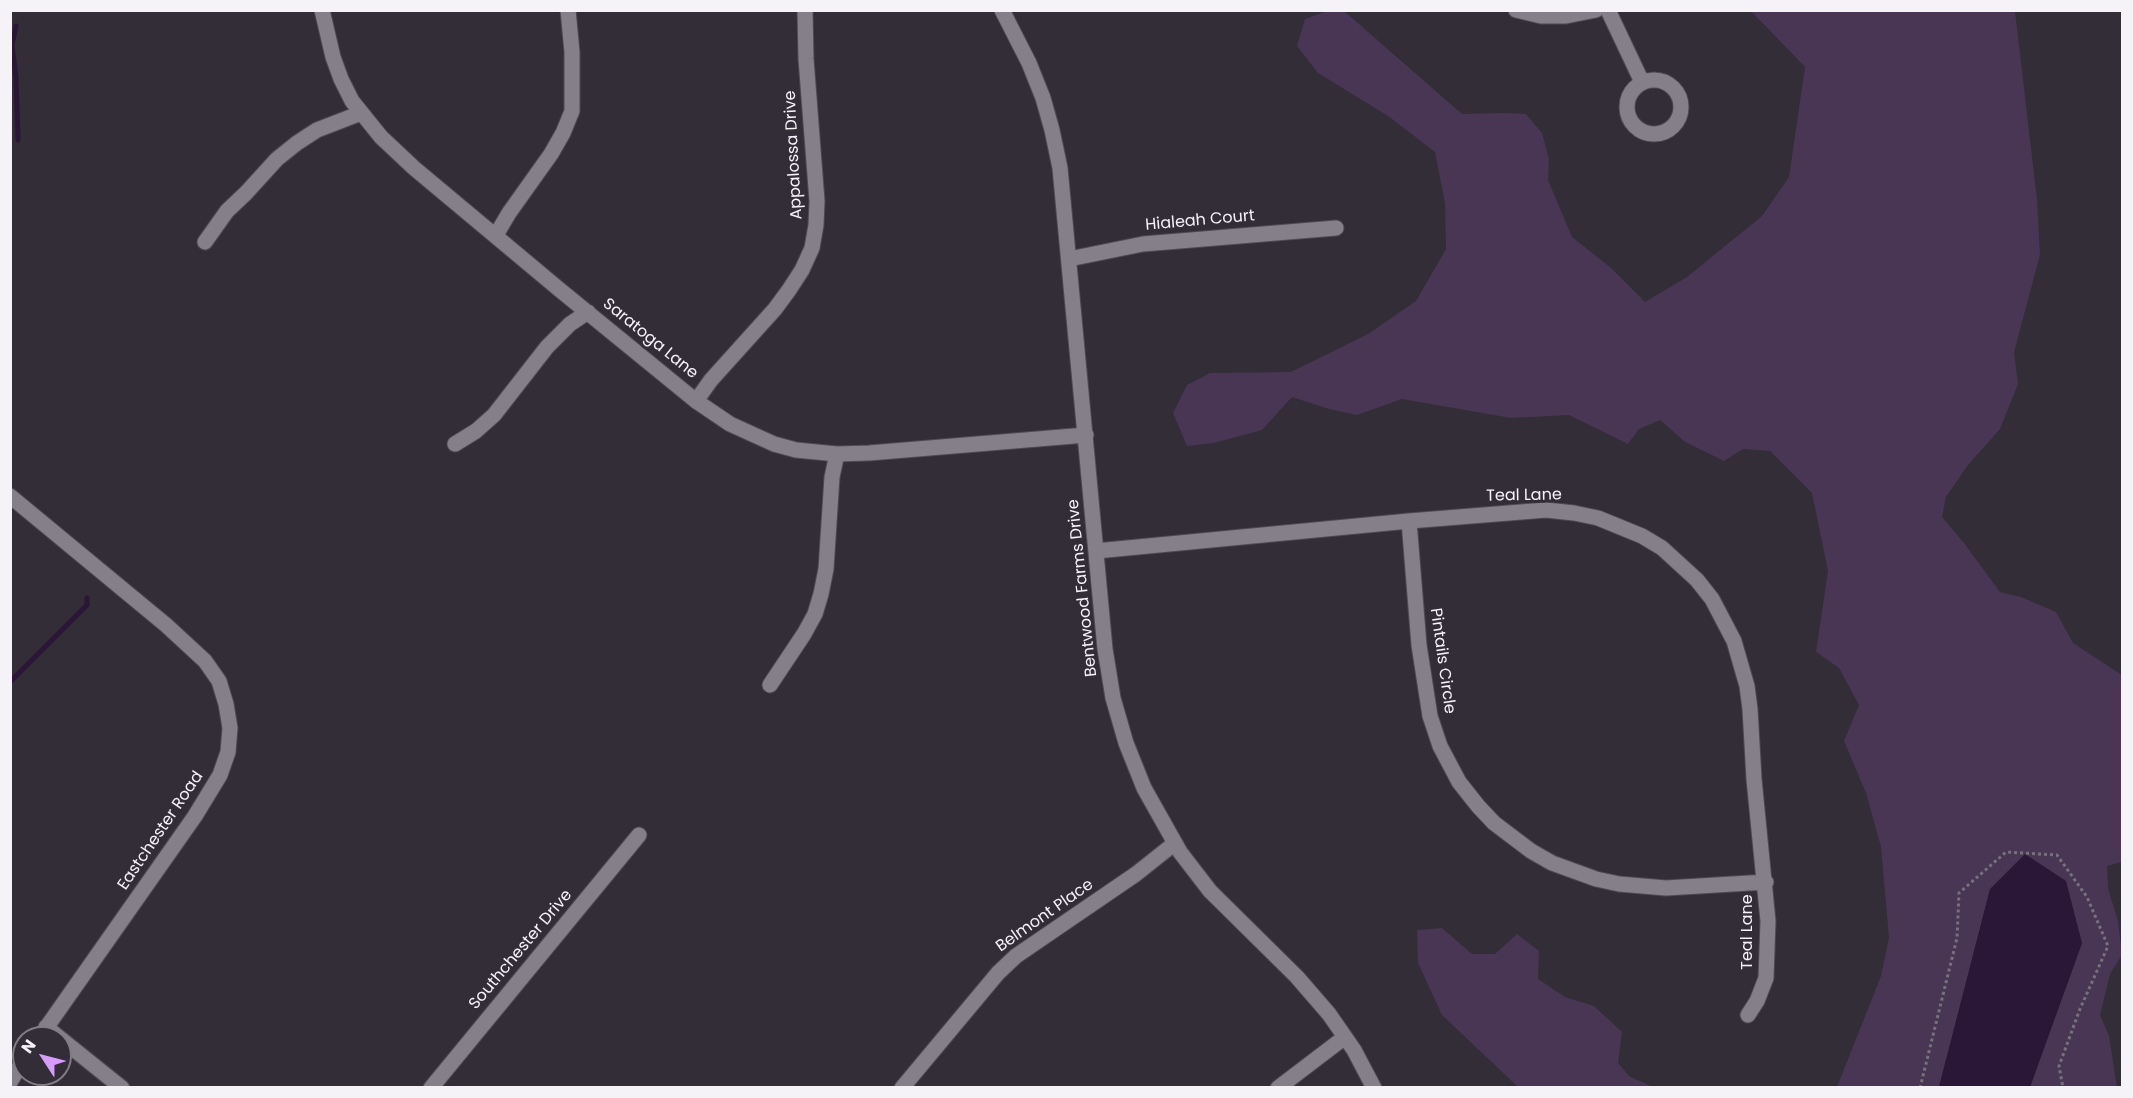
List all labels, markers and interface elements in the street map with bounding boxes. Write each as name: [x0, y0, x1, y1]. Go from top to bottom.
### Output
street label: Appalossa Drive: [781, 90, 807, 220]
street label: Hialeah Court: [1145, 207, 1255, 235]
street label: Saratoga Lane: [599, 295, 701, 383]
street label: Teal Lane: [1486, 486, 1562, 506]
street label: Bentwood Farms Drive: [1064, 498, 1102, 678]
street label: Pintails Circle: [1425, 607, 1459, 715]
street label: Eastchester Road: [114, 768, 208, 894]
street label: Belmont Place: [993, 875, 1097, 957]
street label: Southchester Drive: [465, 886, 577, 1014]
street label: Teal Lane: [1738, 894, 1758, 970]
north arrow: [12, 1026, 72, 1086]
text: N: [16, 1035, 41, 1058]

